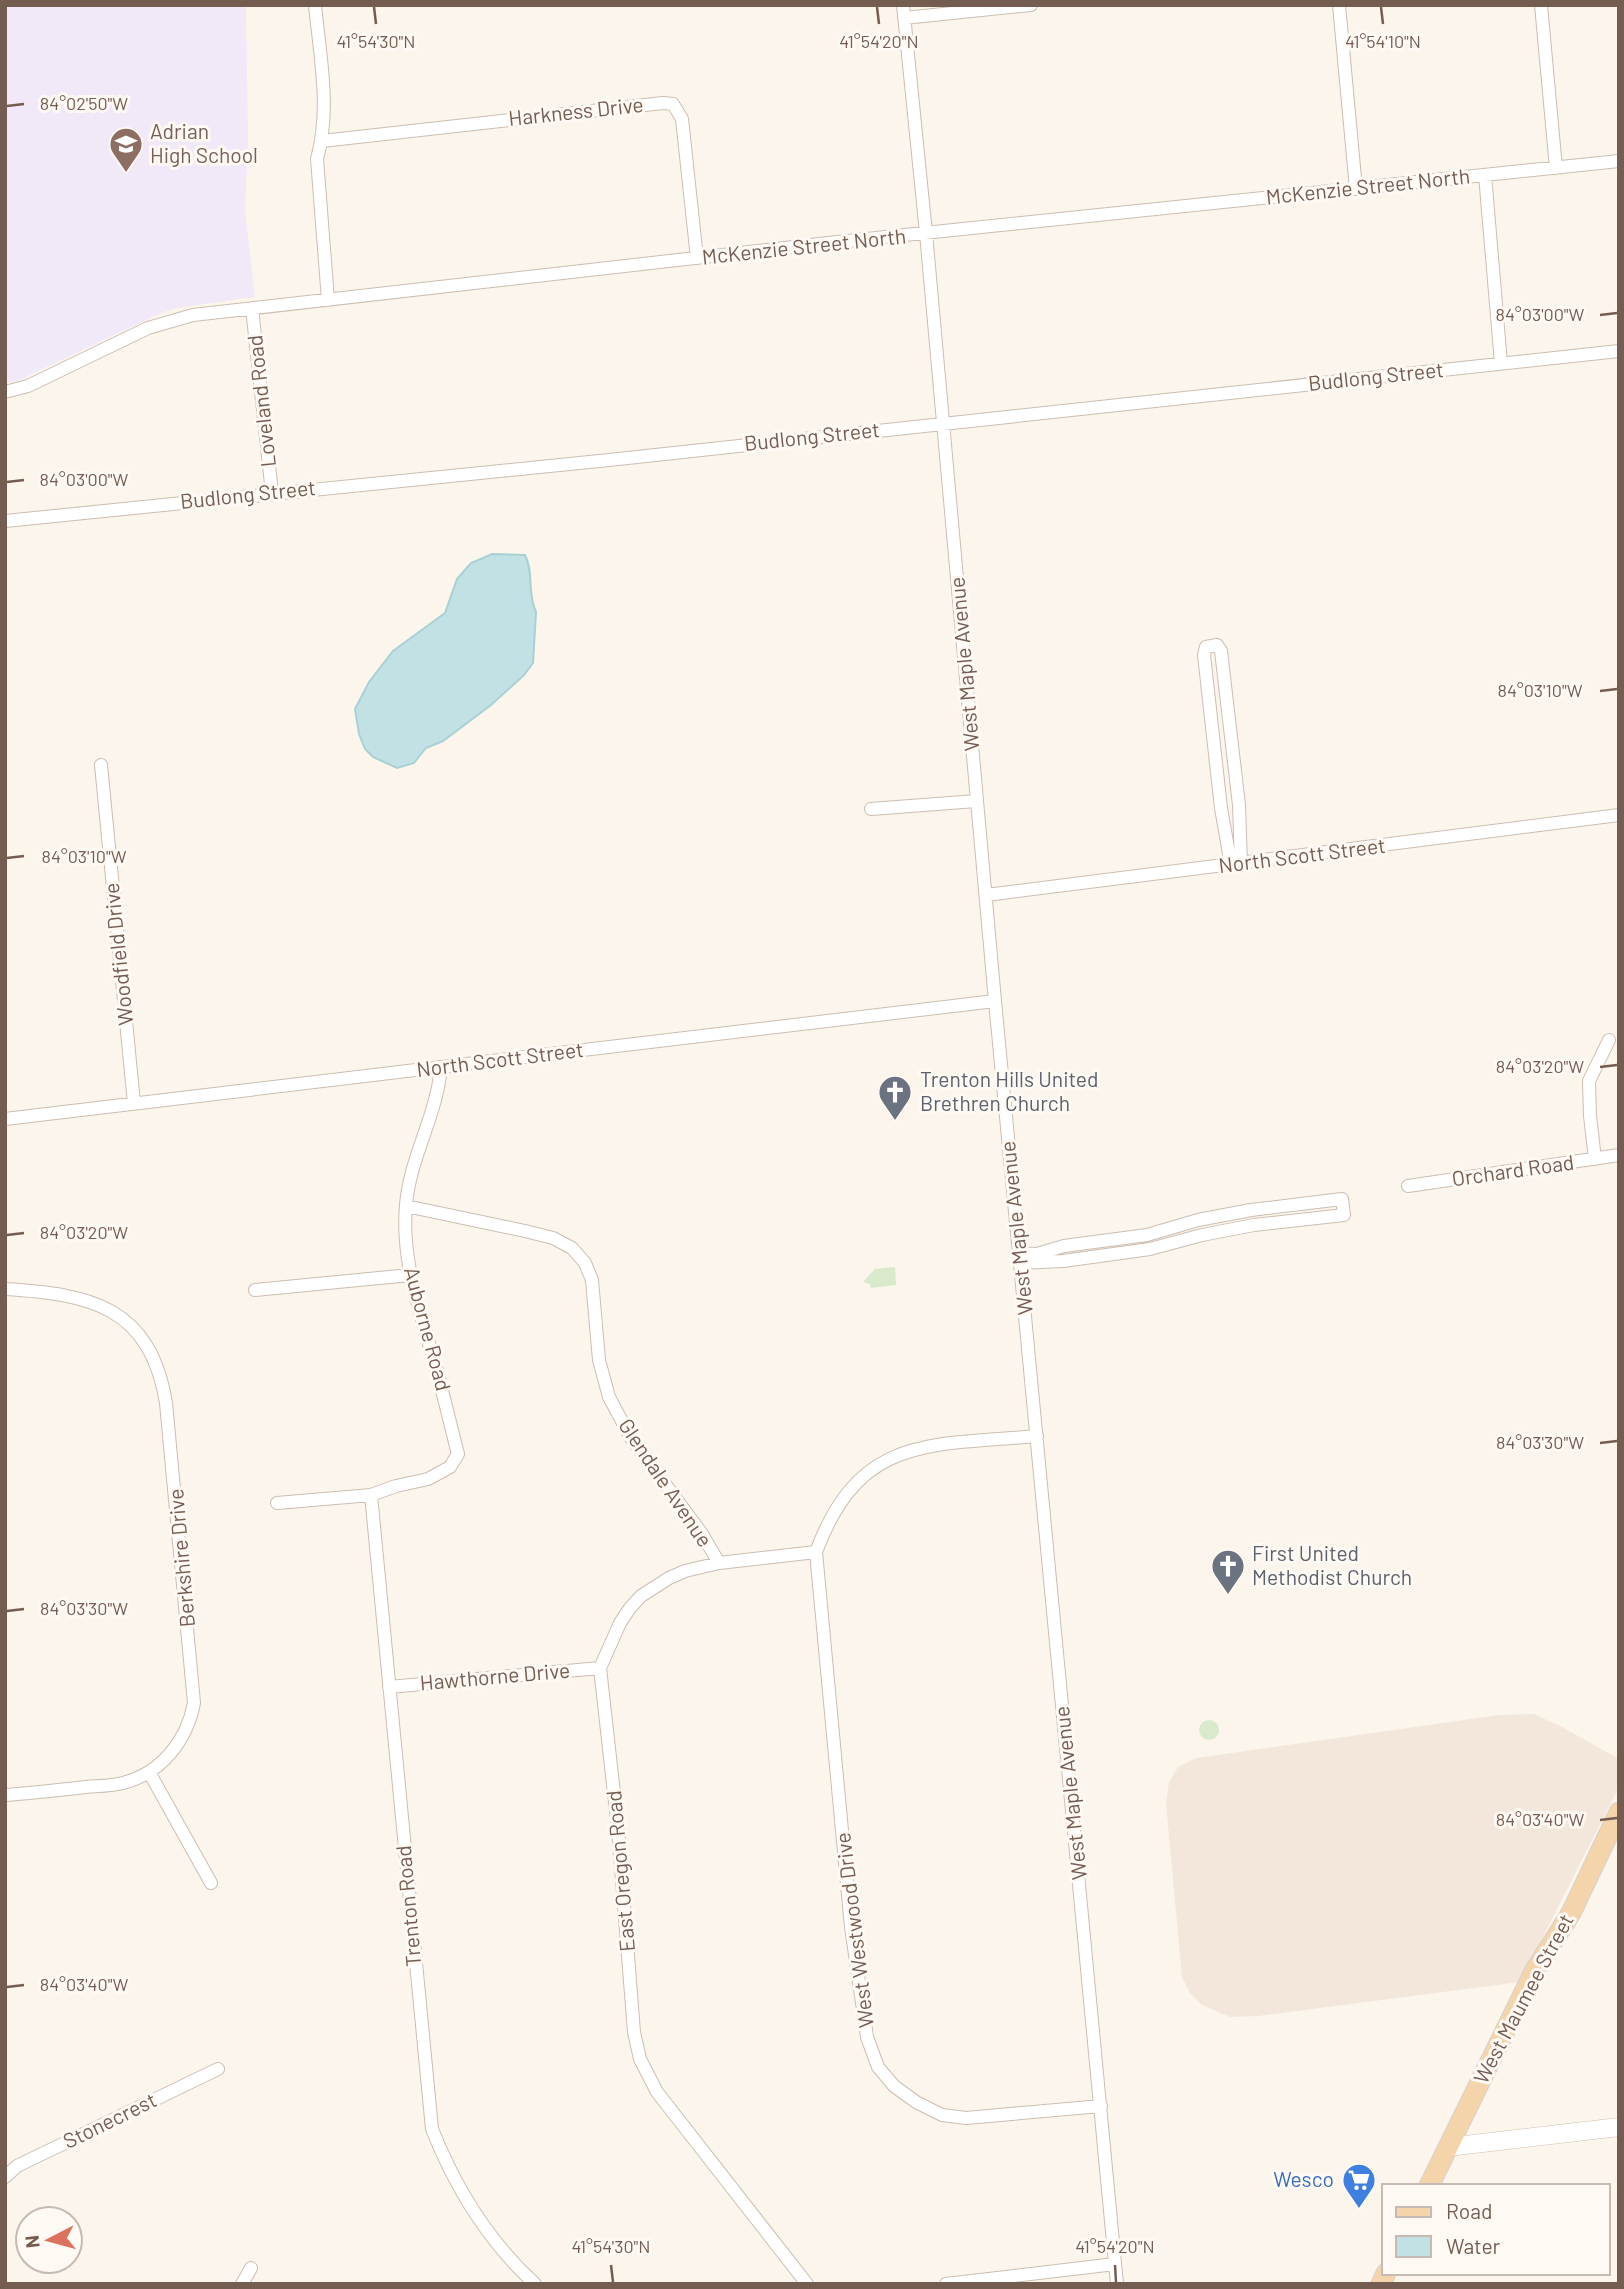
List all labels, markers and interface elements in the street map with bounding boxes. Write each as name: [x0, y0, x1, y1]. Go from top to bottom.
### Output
text: 41°54'30"N: [336, 30, 416, 52]
text: 41°54'20"N: [839, 30, 919, 52]
text: 41°54'10"N: [1345, 30, 1421, 52]
street label: Harkness Drive: [507, 91, 645, 130]
text: 84°02'50"W: [40, 92, 128, 114]
place label: Adrian High School: [150, 118, 258, 167]
school or university icon: Adrian High School: [107, 125, 145, 174]
street label: McKenzie Street North: [1265, 162, 1471, 209]
street label: McKenzie Street North: [701, 222, 907, 269]
text: 84°03'00"W: [1496, 303, 1585, 325]
street label: Loveland Road: [241, 334, 280, 468]
street label: Budlong Street: [1307, 356, 1445, 395]
street label: Budlong Street: [743, 416, 881, 455]
text: 84°03'00"W: [40, 468, 129, 490]
street label: Budlong Street: [179, 474, 317, 513]
street label: West Maple Avenue: [943, 576, 984, 752]
text: 84°03'10"W: [1498, 679, 1583, 701]
street label: North Scott Street: [1217, 832, 1387, 877]
text: 84°03'10"W: [42, 845, 127, 867]
street label: Woodfield Drive: [98, 882, 137, 1027]
street label: North Scott Street: [415, 1036, 585, 1081]
text: 84°03'20"W: [1496, 1055, 1584, 1077]
place label: Trenton Hills United Brethren Church: [920, 1066, 1099, 1115]
church icon: Trenton Hills United Brethren Church: [876, 1073, 914, 1122]
street label: West Maple Avenue: [994, 1140, 1037, 1316]
street label: Orchard Road: [1450, 1149, 1576, 1190]
text: 84°03'20"W: [40, 1221, 128, 1243]
street label: Auborne Road: [400, 1264, 457, 1393]
street label: Glendale Avenue: [614, 1413, 718, 1551]
text: 84°03'30"W: [1496, 1431, 1584, 1453]
street label: Berkshire Drive: [162, 1488, 199, 1628]
place label: First United Methodist Church: [1252, 1540, 1412, 1589]
church icon: First United Methodist Church: [1209, 1547, 1247, 1596]
text: 84°03'30"W: [40, 1597, 128, 1619]
street label: Hawthorne Drive: [419, 1656, 571, 1695]
street label: West Maple Avenue: [1048, 1705, 1091, 1881]
street label: East Oregon Road: [600, 1789, 639, 1953]
text: 84°03'40"W: [1496, 1808, 1584, 1830]
street label: West Westwood Drive: [829, 1831, 878, 2029]
street label: Trenton Road: [390, 1844, 425, 1968]
street label: West Maumee Street: [1467, 1909, 1578, 2087]
text: 84°03'40"W: [40, 1973, 128, 1995]
street label: Stonecrest: [59, 2086, 160, 2153]
supermarket icon: Wesco: [1340, 2161, 1378, 2210]
place label: Wesco: [1273, 2166, 1334, 2191]
legend: [1382, 2184, 1610, 2275]
text: Road: [1446, 2198, 1492, 2223]
north arrow: [14, 2205, 84, 2275]
text: Water: [1446, 2233, 1501, 2258]
text: N: [19, 2234, 44, 2249]
text: 41°54'30"N: [571, 2235, 651, 2257]
text: 41°54'20"N: [1075, 2235, 1155, 2257]

